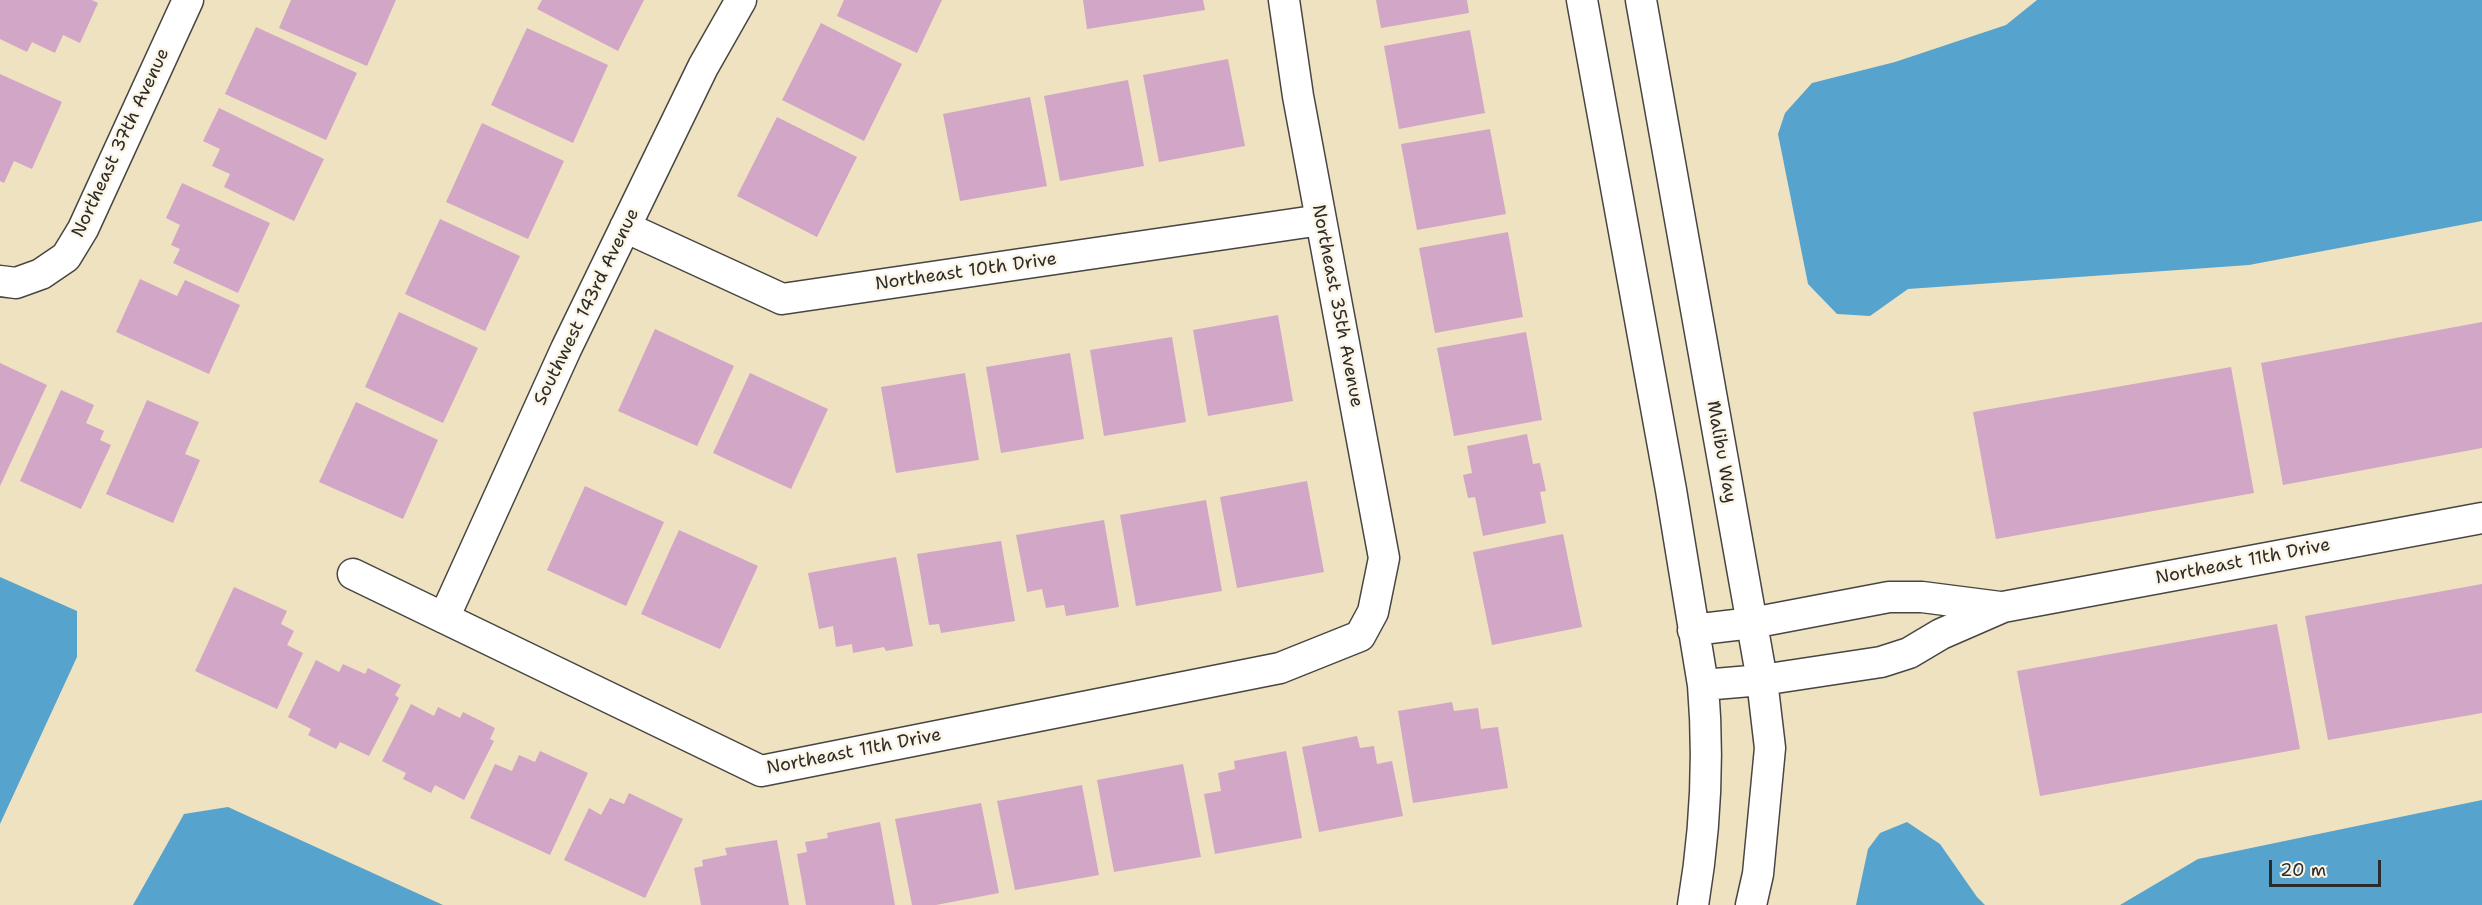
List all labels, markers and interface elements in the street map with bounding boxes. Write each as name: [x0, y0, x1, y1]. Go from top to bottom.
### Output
street label: Northeast 37th Avenue: [68, 45, 174, 241]
street label: Northeast 35th Avenue: [1307, 203, 1367, 409]
street label: Southwest 143rd Avenue: [530, 205, 644, 409]
street label: Northeast 10th Drive: [874, 249, 1058, 295]
street label: Malibu Way: [1701, 399, 1741, 505]
street label: Northeast 11th Drive: [2154, 534, 2332, 590]
street label: Northeast 11th Drive: [765, 724, 943, 780]
scale bar: [2272, 848, 2384, 886]
text: 20 m: [2280, 858, 2326, 882]

